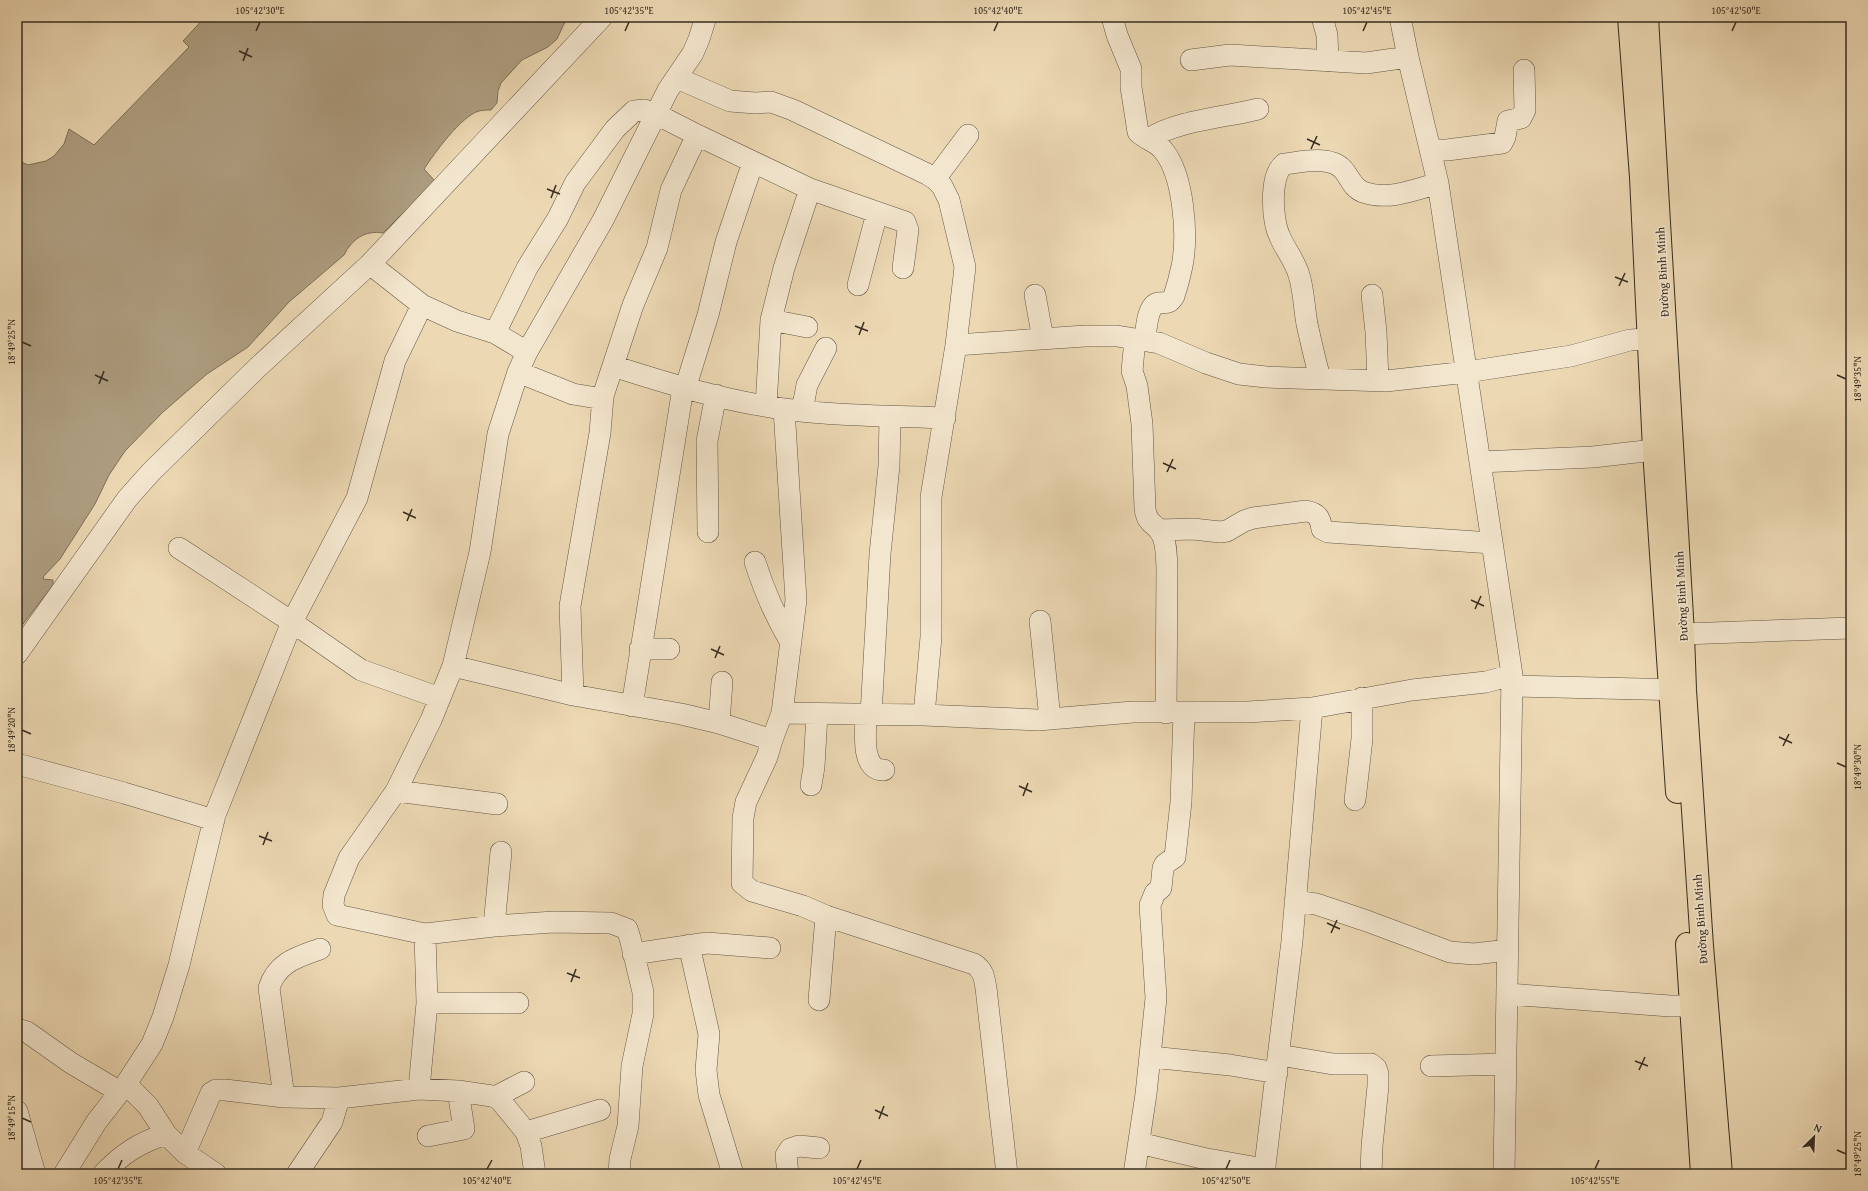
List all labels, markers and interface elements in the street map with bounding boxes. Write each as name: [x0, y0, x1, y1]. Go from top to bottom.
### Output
text: 105°42'30"E: [235, 3, 285, 18]
text: 105°42'35"E: [604, 3, 654, 18]
text: 105°42'40"E: [973, 3, 1023, 18]
text: 105°42'45"E: [1342, 3, 1392, 18]
text: 105°42'50"E: [1711, 3, 1761, 18]
street label: Đường Binh Minh: [1651, 226, 1673, 317]
text: 18°49'25"N: [4, 319, 19, 365]
text: 18°49'35"N: [1850, 356, 1865, 402]
street label: Đường Binh Minh: [1670, 550, 1692, 641]
text: 18°49'20"N: [4, 707, 19, 753]
text: 18°49'30"N: [1850, 744, 1865, 790]
street label: Đường Binh Minh: [1688, 873, 1712, 964]
text: 18°49'15"N: [4, 1095, 19, 1141]
north arrow: [1794, 1117, 1834, 1157]
text: N: [1811, 1119, 1825, 1137]
text: 18°49'25"N: [1850, 1131, 1865, 1177]
text: 105°42'35"E: [93, 1173, 143, 1188]
text: 105°42'40"E: [462, 1173, 512, 1188]
text: 105°42'45"E: [832, 1173, 882, 1188]
text: 105°42'50"E: [1201, 1173, 1251, 1188]
text: 105°42'55"E: [1570, 1173, 1620, 1188]

